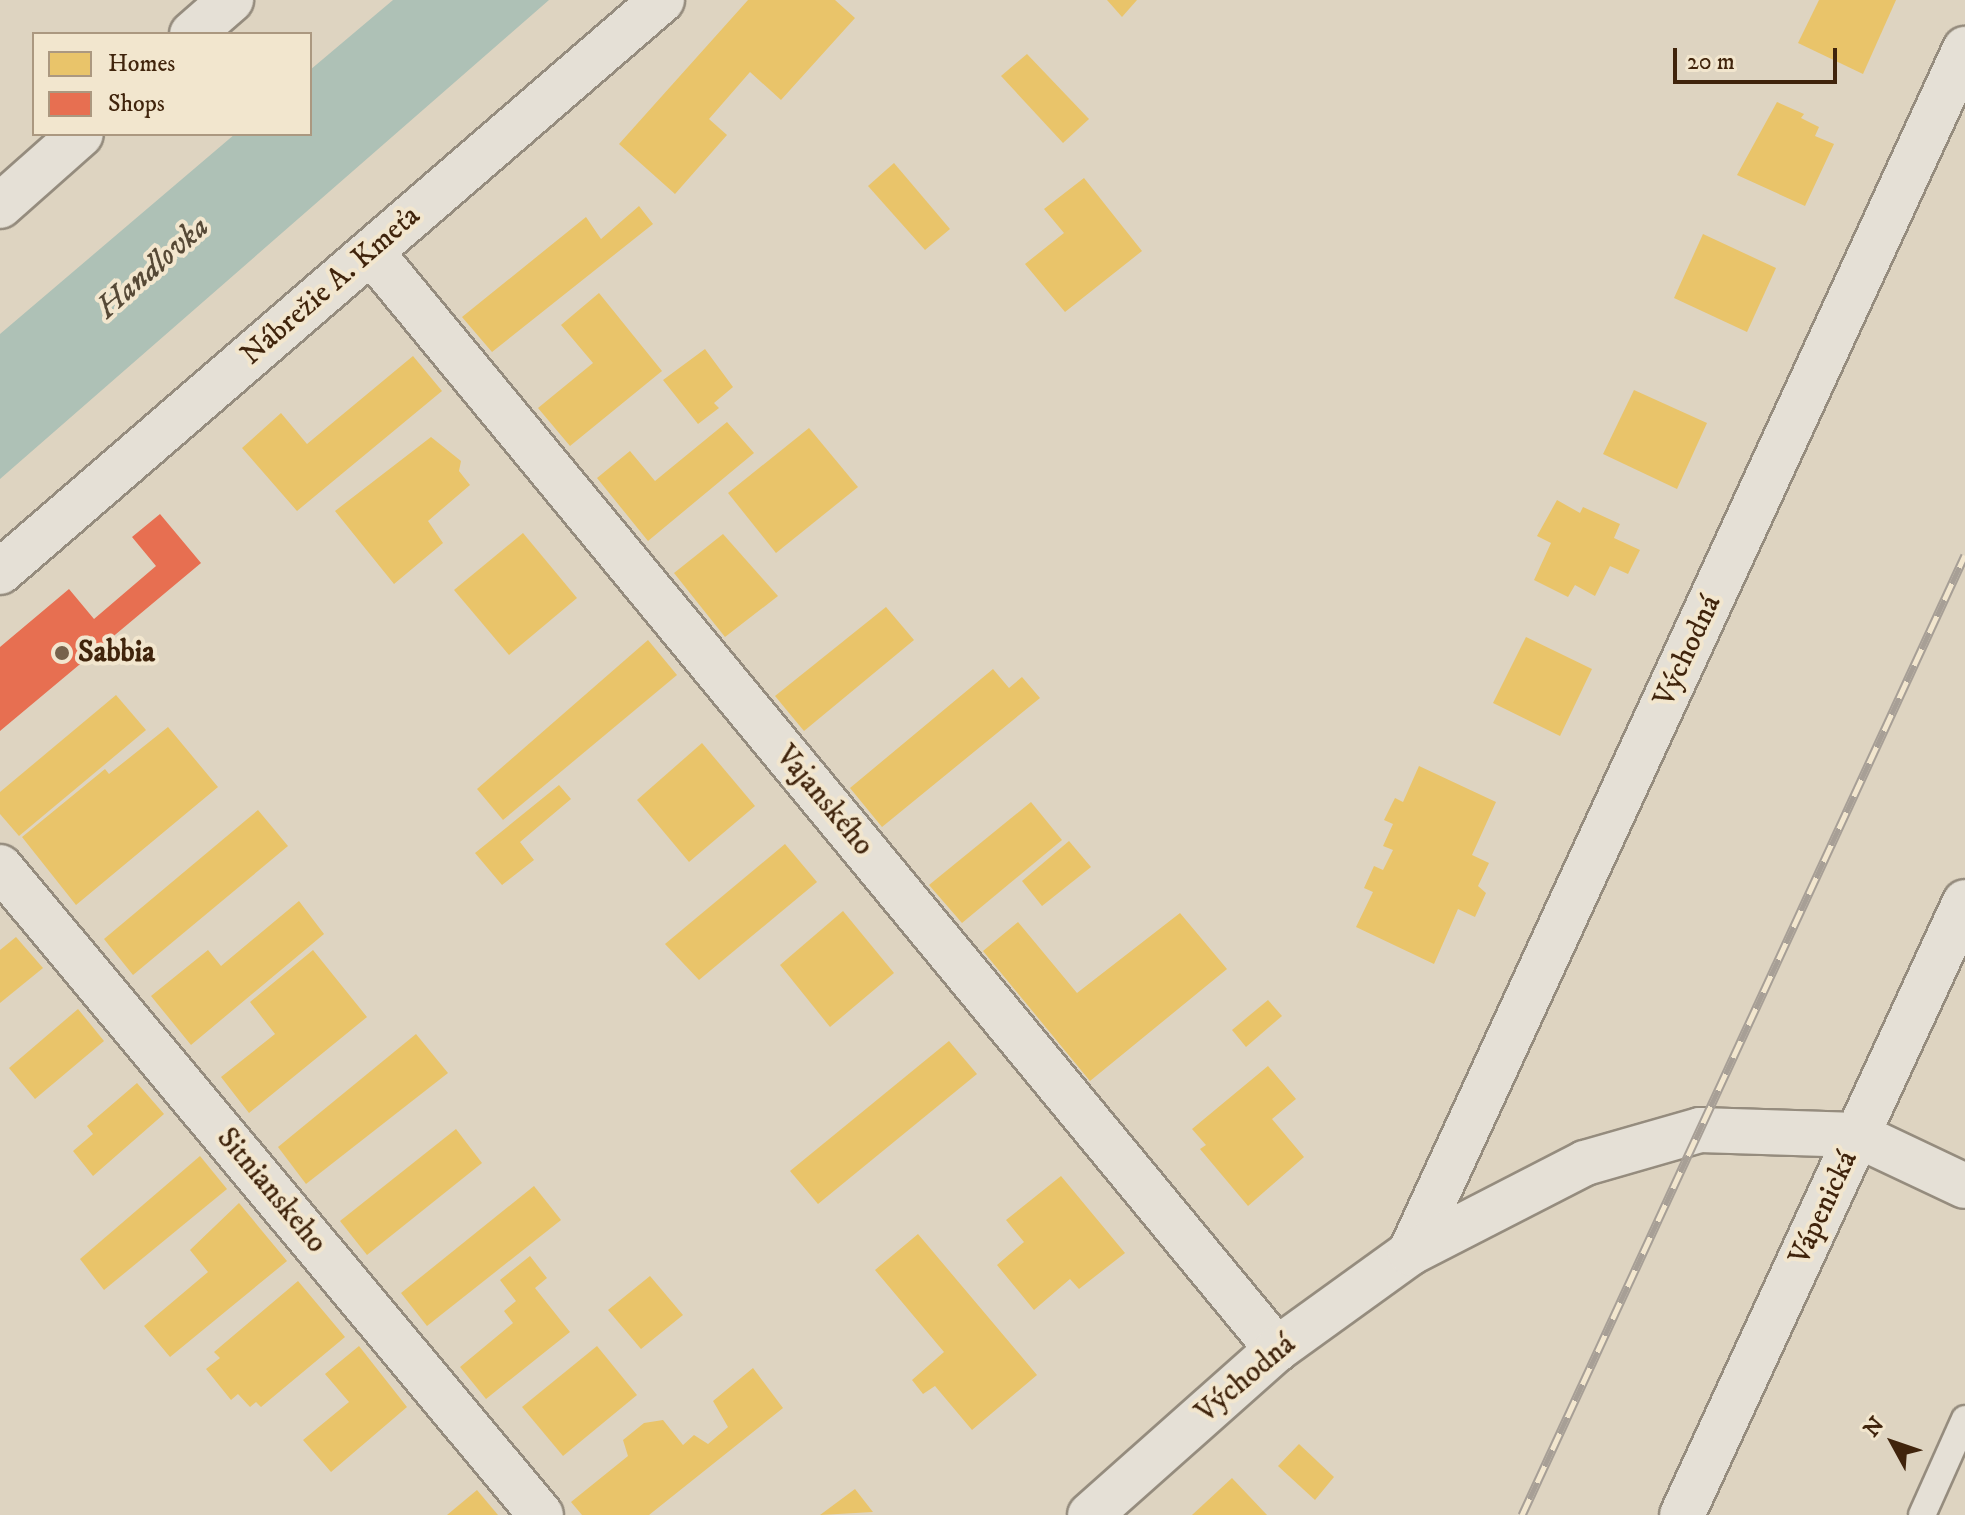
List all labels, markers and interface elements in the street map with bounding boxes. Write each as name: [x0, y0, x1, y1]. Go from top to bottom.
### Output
legend: [32, 32, 312, 136]
scale bar: [1677, 32, 1841, 82]
text: 20 m: [1687, 47, 1735, 77]
text: Homes: [108, 49, 175, 79]
text: Shops: [108, 89, 165, 119]
street label: Nábrežie A. Kmeťa: [234, 199, 428, 373]
water label: Handlovka: [89, 209, 217, 327]
street label: Východná: [1647, 590, 1729, 712]
place label: Sabbia: [78, 635, 155, 671]
marker: Sabbia: [53, 644, 71, 662]
street label: Vajanského: [768, 739, 880, 863]
street label: Sitnianskeho: [208, 1121, 334, 1261]
street label: Vápenická: [1782, 1145, 1866, 1271]
street label: Východná: [1189, 1327, 1303, 1431]
north arrow: [1853, 1403, 1933, 1483]
text: N: [1858, 1412, 1890, 1443]

